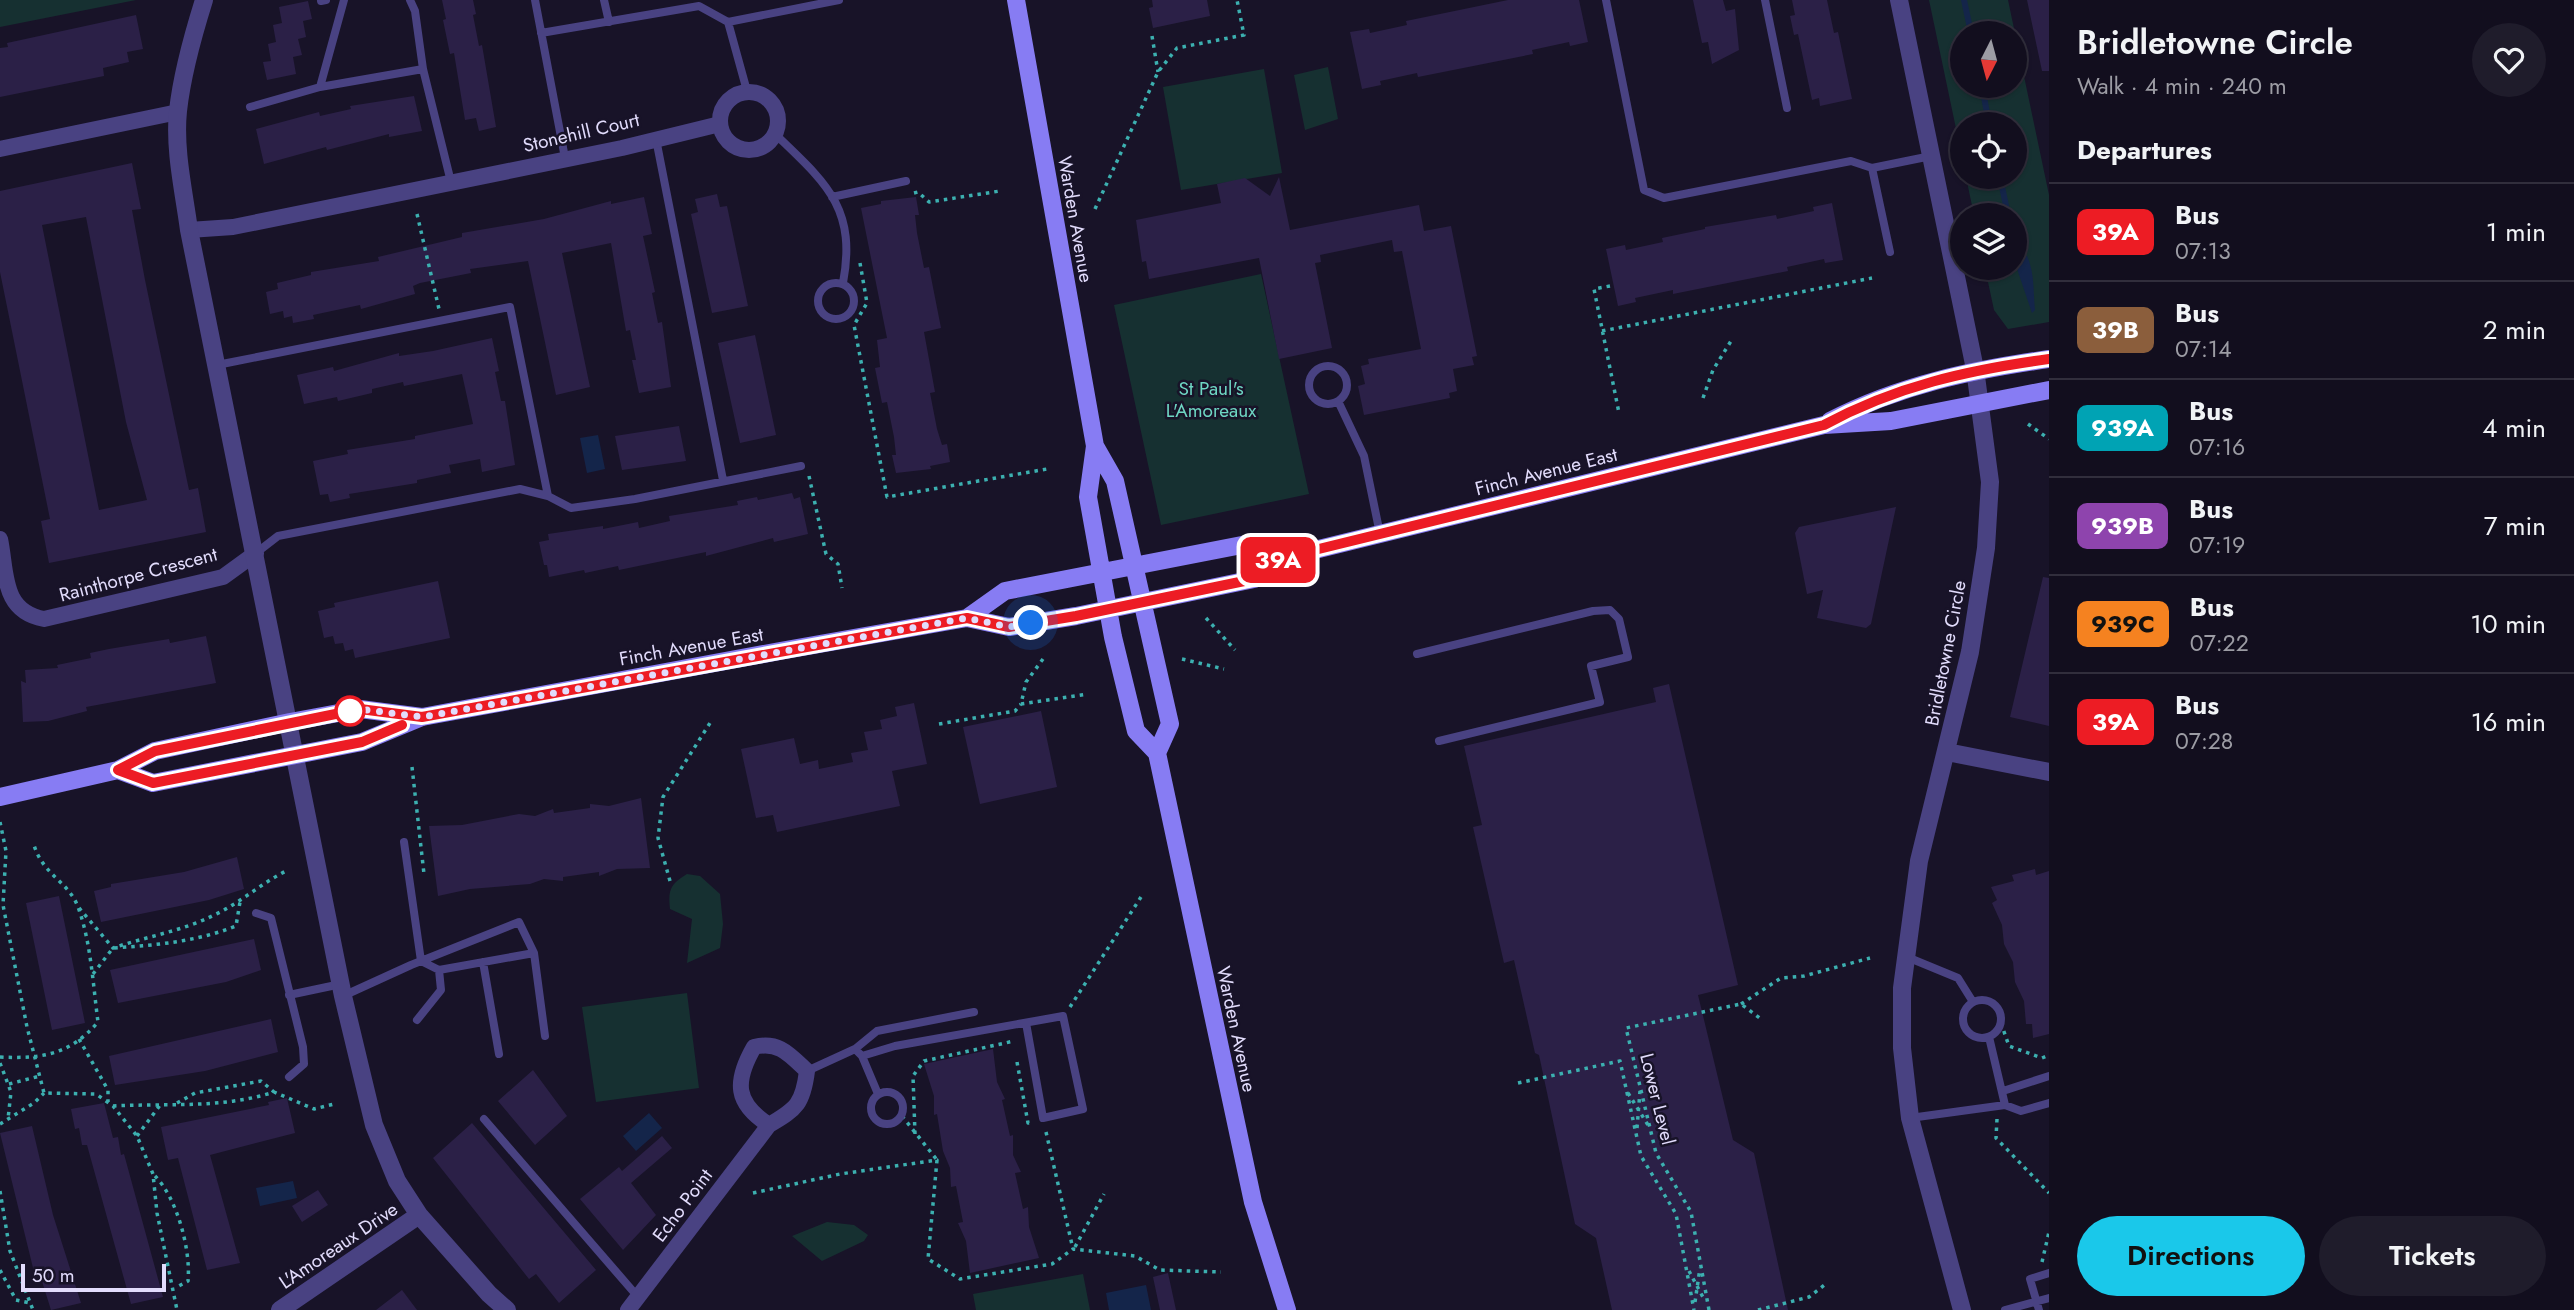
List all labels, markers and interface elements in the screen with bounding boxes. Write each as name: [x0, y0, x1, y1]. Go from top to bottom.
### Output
text: Bridletowne Circle: [2077, 19, 2353, 66]
north arrow: [1950, 21, 2026, 98]
map controls: [1950, 21, 2027, 280]
button: heart: [2472, 23, 2546, 97]
text: Walk · 4 min · 240 m: [2077, 69, 2287, 103]
street label: Stonehill Court: [520, 106, 643, 159]
button: locate: [1950, 112, 2027, 189]
text: Departures: [2077, 131, 2212, 169]
street label: Warden Avenue: [1051, 154, 1100, 285]
text: Bus: [2175, 196, 2219, 234]
button: layers: [1950, 203, 2027, 280]
text: 1 min: [2486, 213, 2546, 251]
text: 39A: [2092, 214, 2139, 249]
text: 07:13: [2175, 234, 2231, 268]
text: Bus: [2175, 294, 2219, 332]
text: 2 min: [2483, 311, 2546, 349]
text: 39B: [2092, 312, 2139, 347]
text: 07:14: [2175, 332, 2232, 366]
park label: St Paul's L'Amoreaux: [1166, 375, 1256, 424]
text: Bus: [2189, 392, 2233, 430]
text: 4 min: [2482, 409, 2546, 447]
text: 939A: [2091, 410, 2154, 445]
text: 07:16: [2189, 430, 2245, 464]
street label: Finch Avenue East: [1472, 441, 1621, 502]
text: Bus: [2189, 490, 2233, 528]
text: 7 min: [2484, 507, 2546, 545]
text: 939B: [2091, 508, 2154, 543]
text: 07:19: [2189, 528, 2245, 562]
line badge: 39A: [1238, 537, 1318, 583]
street label: Rainthorpe Crescent: [56, 540, 221, 609]
text: 39A: [1255, 542, 1301, 577]
street label: Bridletowne Circle: [1918, 578, 1973, 728]
text: Bus: [2190, 588, 2234, 626]
your location: [1013, 605, 1048, 640]
text: 10 min: [2470, 605, 2546, 643]
text: 939C: [2091, 606, 2155, 641]
street label: Finch Avenue East: [617, 620, 766, 672]
text: 07:22: [2190, 626, 2249, 660]
text: Bus: [2175, 686, 2219, 724]
unlabelled marker: [335, 696, 365, 726]
text: 16 min: [2471, 703, 2546, 741]
text: 39A: [2092, 704, 2139, 739]
text: 07:28: [2175, 724, 2233, 758]
street label: Warden Avenue: [1210, 964, 1263, 1095]
street label: Lower Level: [1633, 1050, 1682, 1148]
street label: Echo Point: [646, 1163, 719, 1247]
street label: L'Amoreaux Drive: [273, 1195, 403, 1295]
button: Directions: [2077, 1216, 2305, 1296]
button: Tickets: [2319, 1216, 2546, 1296]
scale bar: [21, 1261, 166, 1293]
text: 50 m: [32, 1262, 75, 1289]

